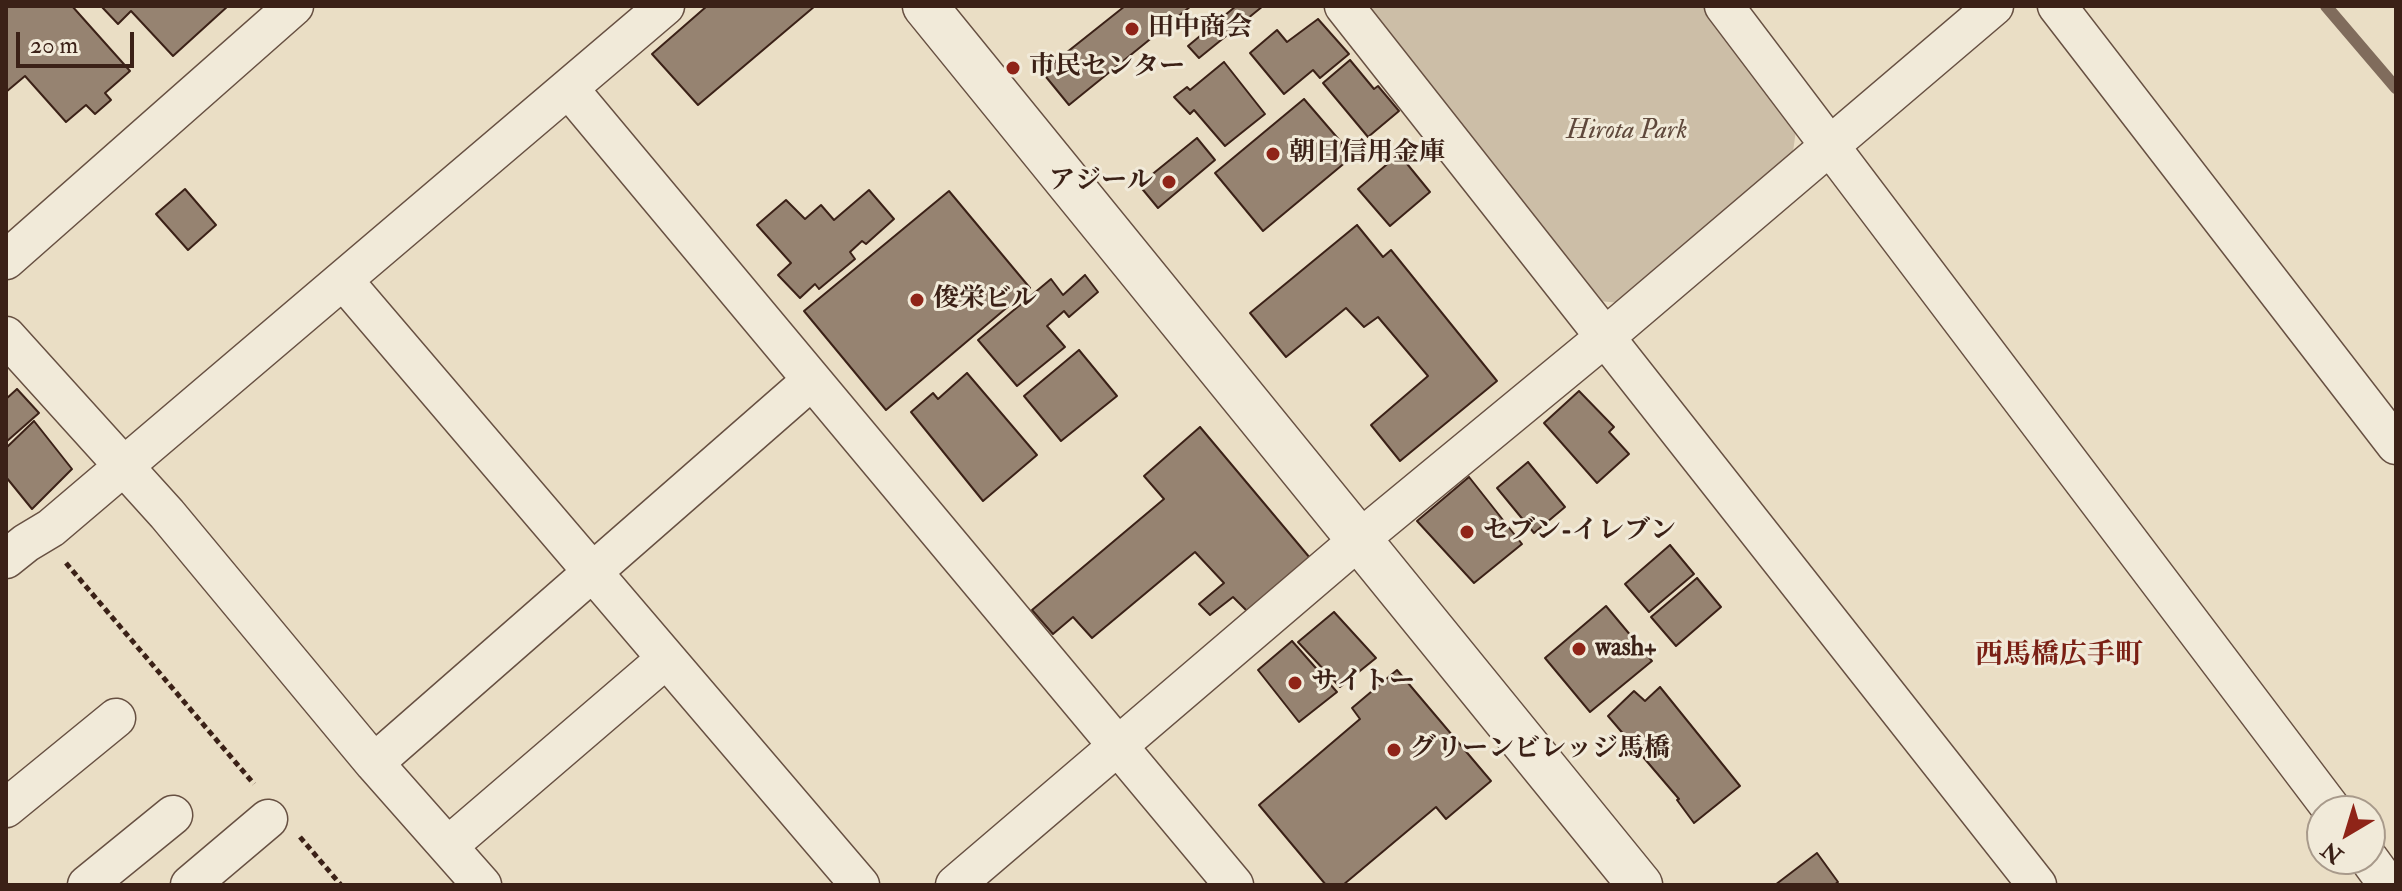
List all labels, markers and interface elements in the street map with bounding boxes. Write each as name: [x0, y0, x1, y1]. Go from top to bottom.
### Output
place label: 田中商会: [1148, 13, 1252, 45]
scale bar: [20, 16, 138, 66]
marker: 田中商会: [1123, 20, 1141, 38]
text: 20 m: [30, 30, 78, 61]
place label: 市民センター: [1029, 52, 1185, 84]
marker: 市民センター: [1004, 59, 1022, 77]
park label: Hirota Park: [1566, 116, 1688, 148]
place label: 朝日信用金庫: [1289, 138, 1445, 170]
marker: 朝日信用金庫: [1264, 145, 1282, 163]
place label: アジール: [1049, 166, 1153, 198]
marker: アジール: [1160, 173, 1178, 191]
place label: 俊栄ビル: [933, 284, 1037, 316]
marker: 俊栄ビル: [908, 291, 926, 309]
place label: セブン-イレブン: [1483, 516, 1676, 548]
marker: セブン-イレブン: [1458, 523, 1476, 541]
place label: wash+: [1595, 633, 1657, 665]
marker: wash+: [1570, 640, 1588, 658]
district label: 西馬橋広手町: [1975, 640, 2143, 674]
place label: サイトー: [1311, 667, 1415, 699]
marker: サイトー: [1286, 674, 1304, 692]
place label: グリーンビレッジ馬橋: [1410, 734, 1670, 766]
marker: グリーンビレッジ馬橋: [1385, 741, 1403, 759]
north arrow: [2306, 795, 2386, 875]
text: N: [2316, 835, 2349, 869]

